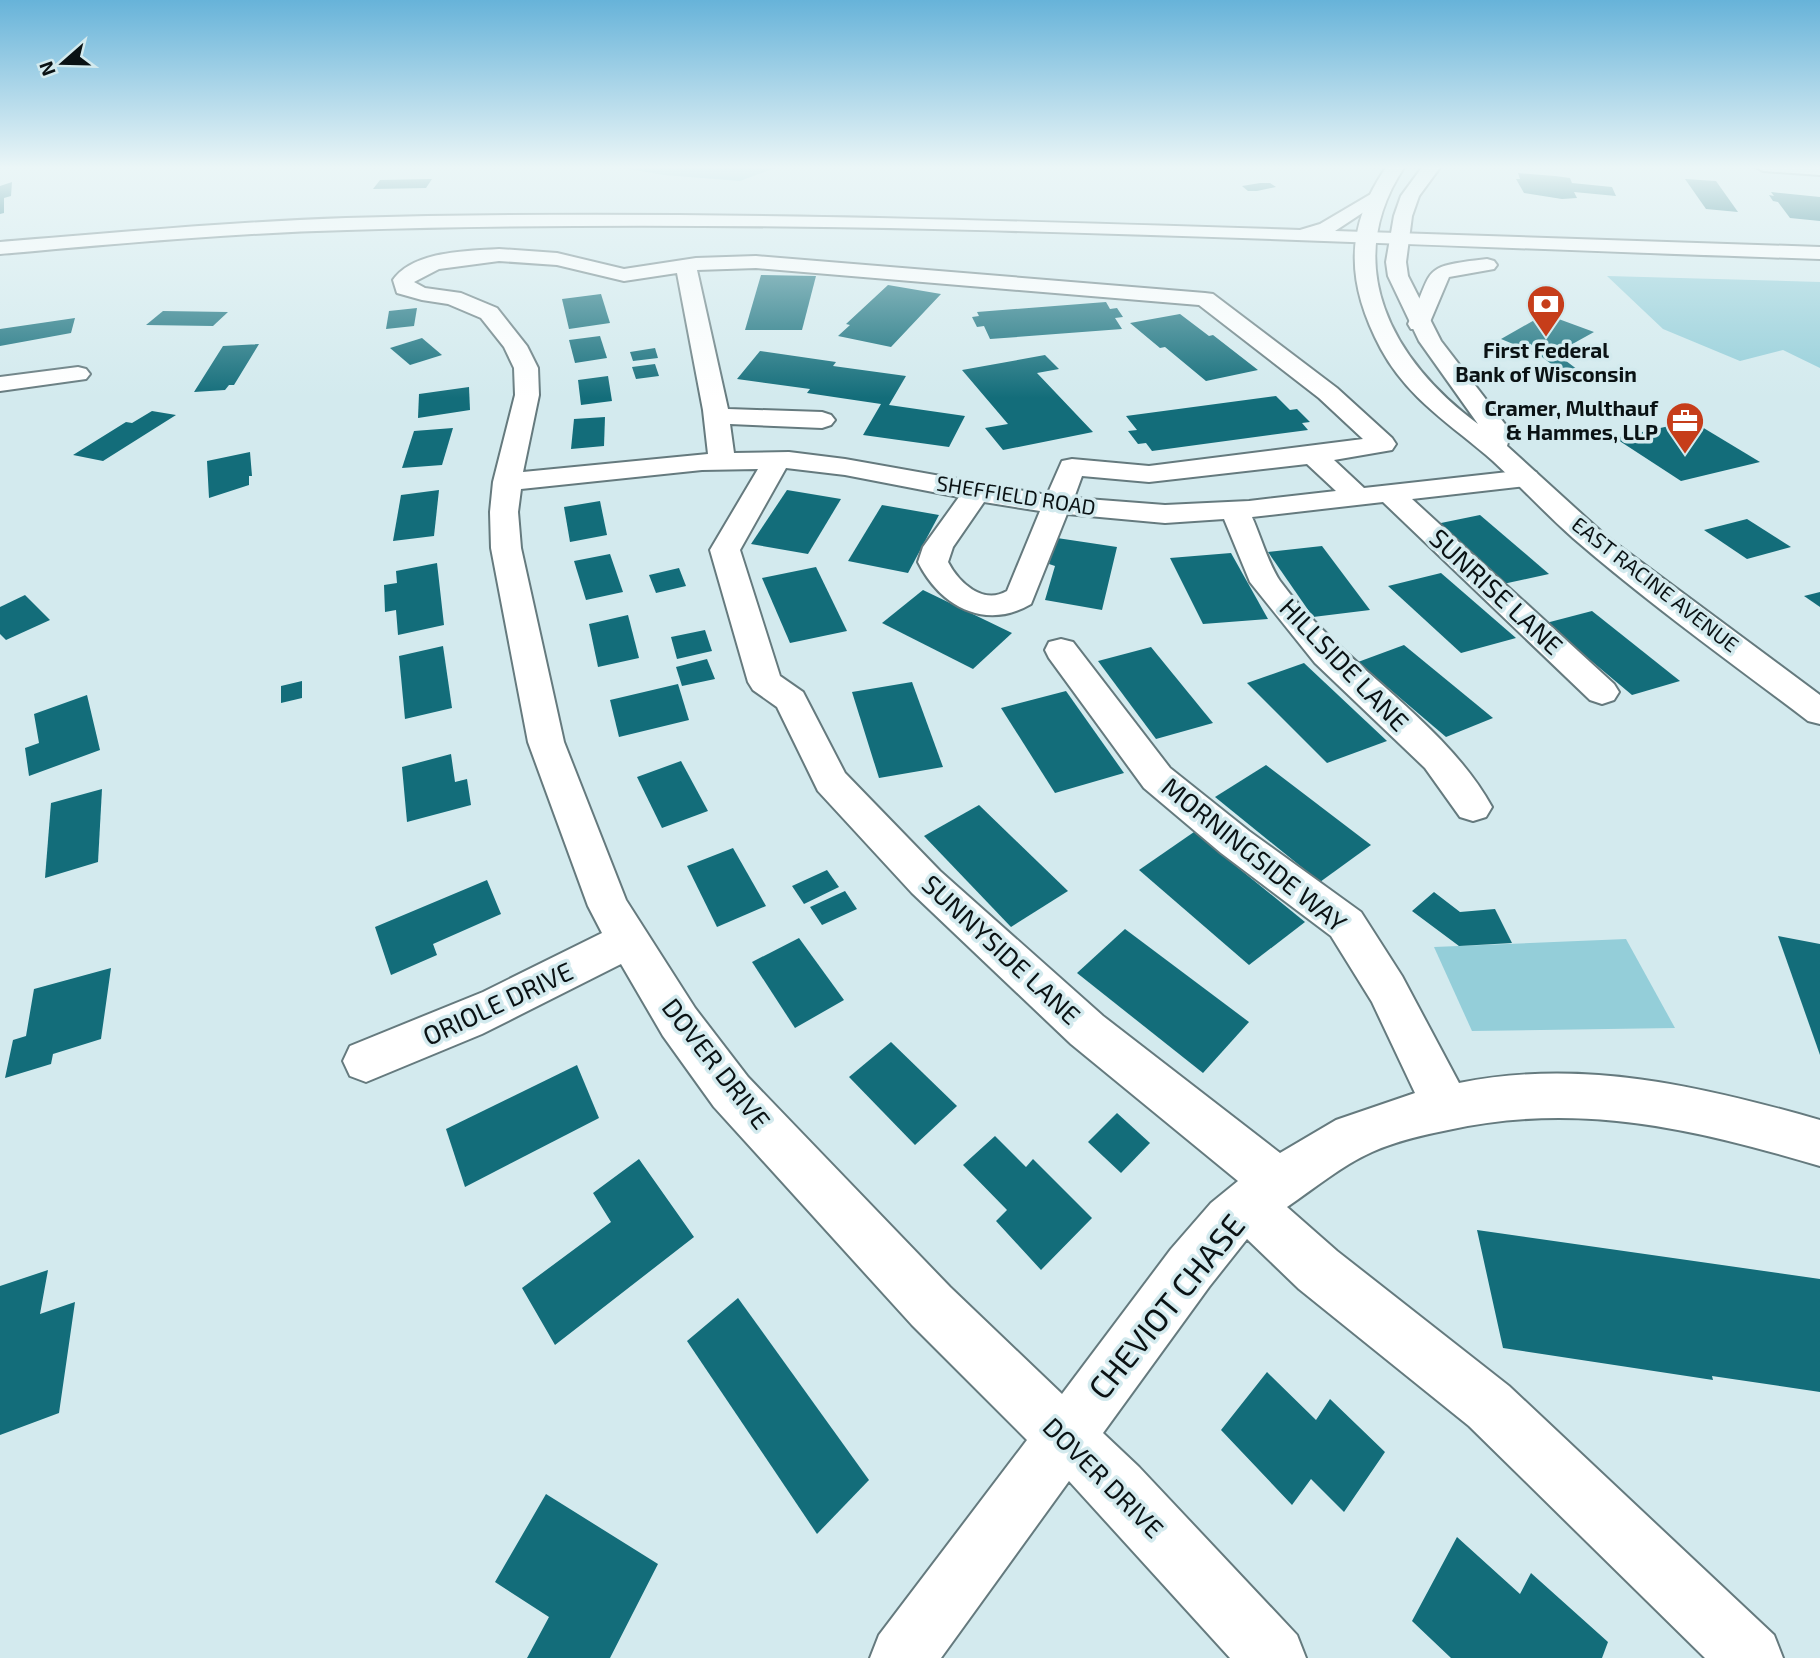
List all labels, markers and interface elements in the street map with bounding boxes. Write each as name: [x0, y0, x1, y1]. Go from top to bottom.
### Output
north arrow: [28, 28, 98, 98]
text: N: [33, 59, 60, 79]
bank icon: First Federal Bank of Wisconsin: [1525, 283, 1567, 338]
place label: First Federal Bank of Wisconsin: [1455, 337, 1637, 386]
place label: Cramer, Multhauf & Hammes, LLP: [1485, 395, 1659, 444]
office icon: Cramer, Multhauf & Hammes, LLP: [1664, 400, 1706, 455]
street label: SHEFFIELD ROAD: [935, 470, 1098, 519]
street label: EAST RACINE AVENUE: [1568, 511, 1744, 657]
street label: SUNRISE LANE: [1424, 521, 1570, 660]
street label: HILLSIDE LANE: [1274, 591, 1416, 737]
street label: MORNINGSIDE WAY: [1156, 770, 1354, 938]
street label: SUNNYSIDE LANE: [917, 868, 1087, 1030]
street label: ORIOLE DRIVE: [417, 954, 577, 1051]
street label: DOVER DRIVE: [657, 992, 778, 1135]
street label: CHEVIOT CHASE: [1079, 1206, 1252, 1406]
street label: DOVER DRIVE: [1037, 1410, 1171, 1544]

